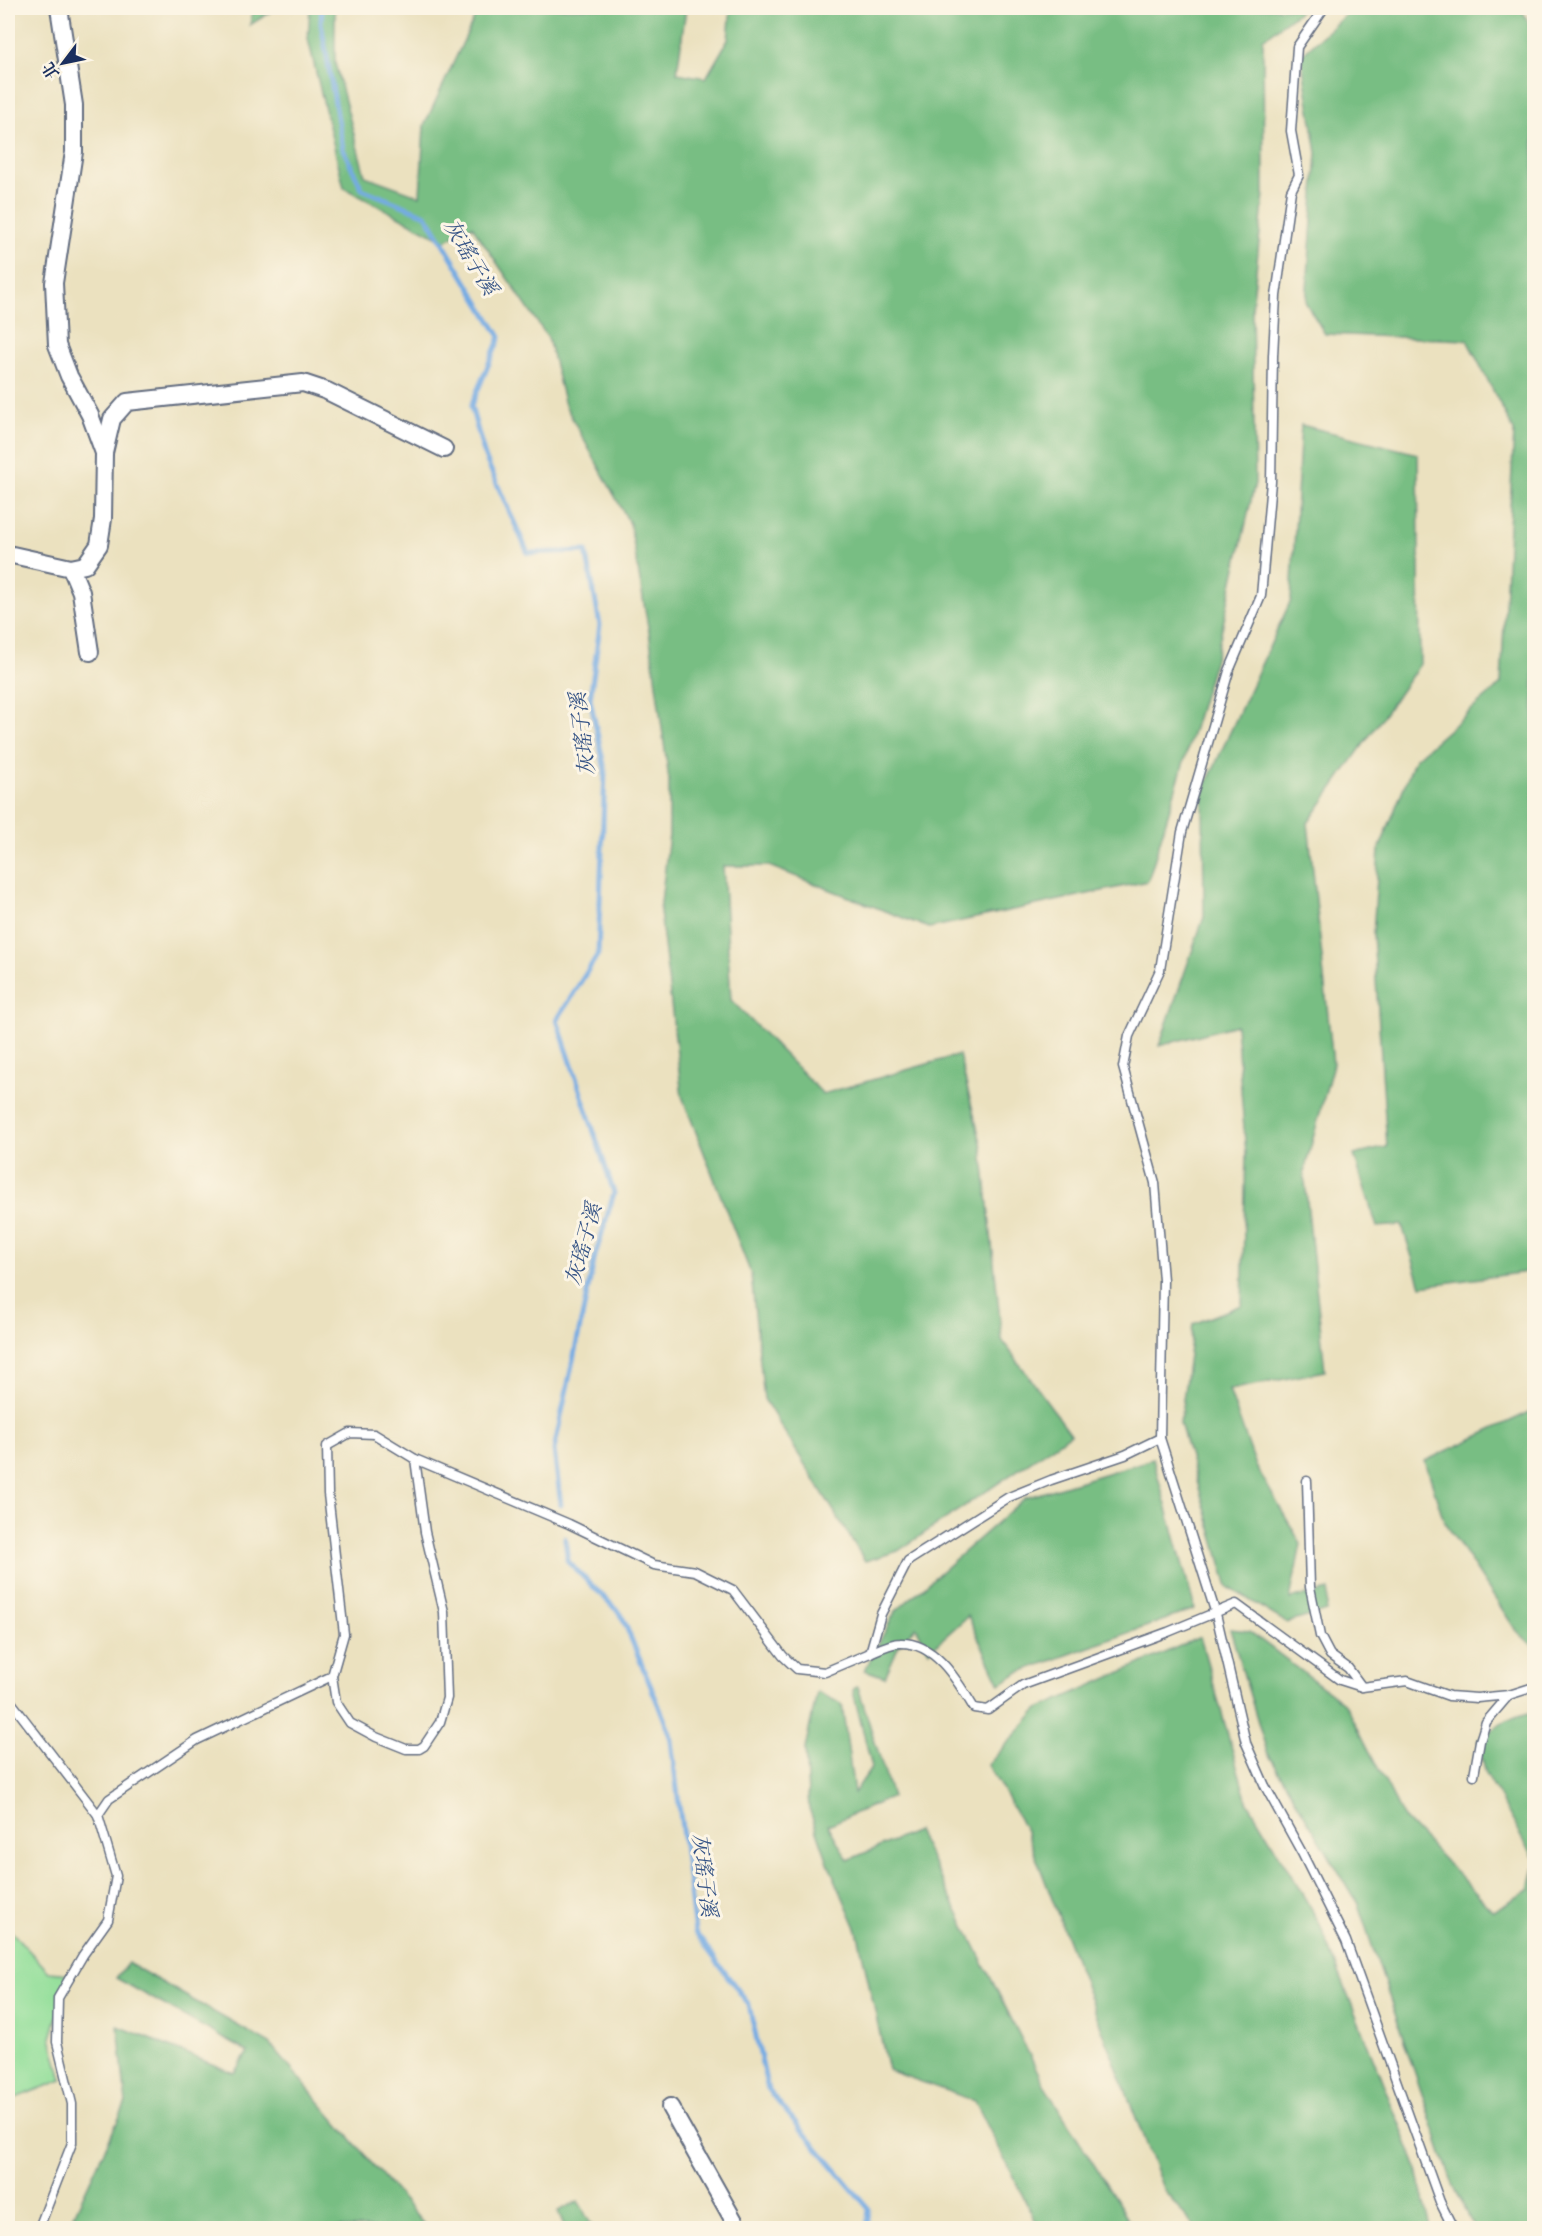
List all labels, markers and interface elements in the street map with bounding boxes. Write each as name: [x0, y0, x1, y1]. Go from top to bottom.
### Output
north arrow: [33, 33, 93, 93]
text: 北: [38, 59, 63, 83]
water label: 灰瑤子溪: [439, 215, 504, 301]
water label: 灰瑤子溪: [564, 689, 600, 777]
water label: 灰瑤子溪: [560, 1198, 606, 1288]
water label: 灰瑤子溪: [687, 1832, 723, 1920]

